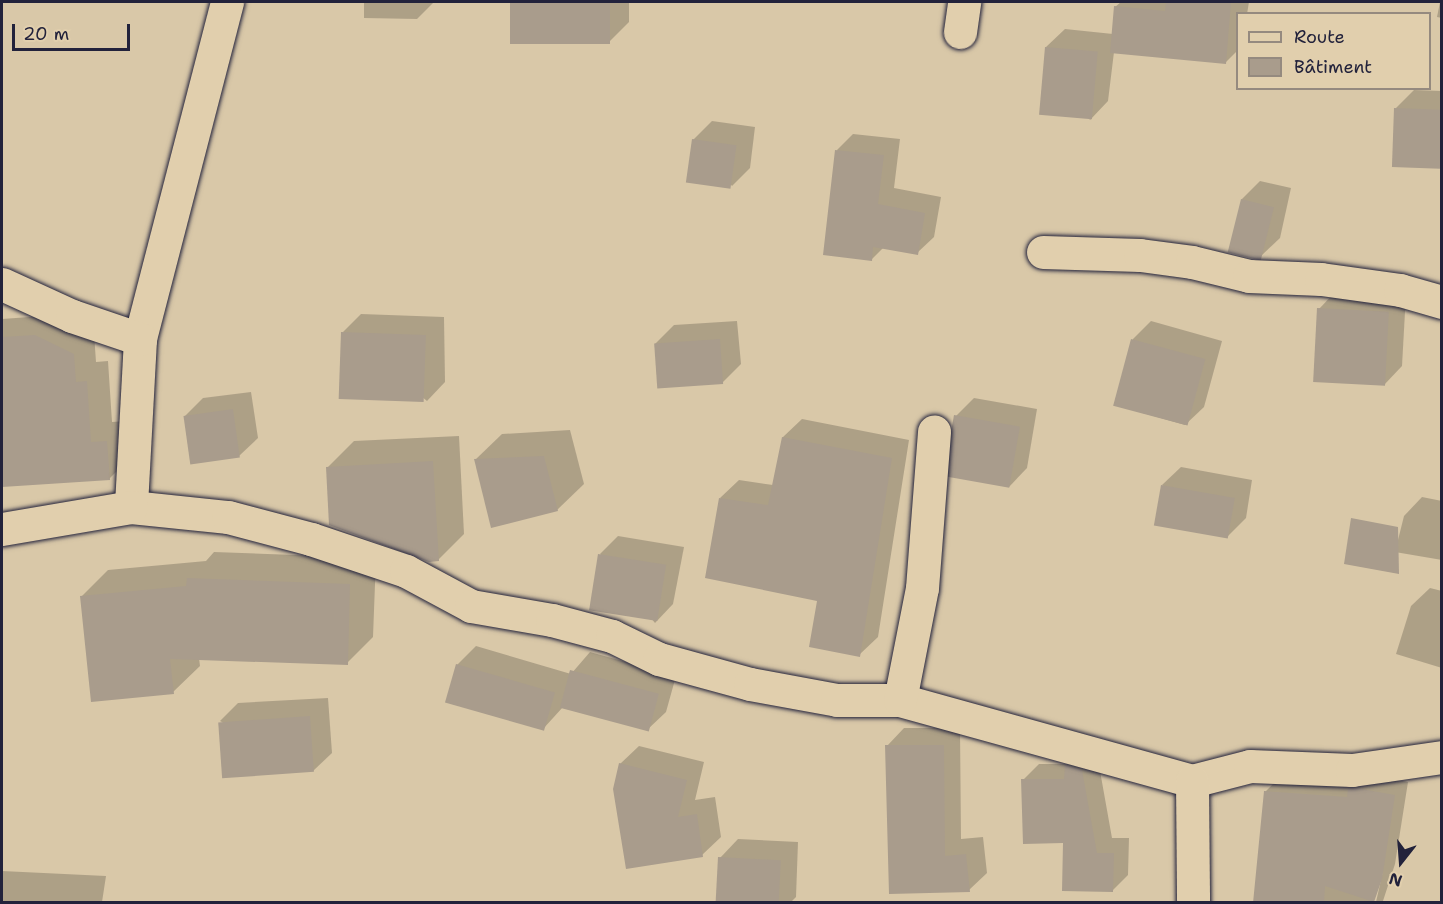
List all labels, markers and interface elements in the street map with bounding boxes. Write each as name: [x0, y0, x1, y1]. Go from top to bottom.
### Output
scale bar: [15, 12, 134, 50]
legend: [1236, 12, 1431, 90]
text: 20 m: [23, 22, 69, 46]
text: Route: [1294, 25, 1345, 49]
text: Bâtiment: [1294, 55, 1372, 79]
north arrow: [1371, 832, 1431, 892]
text: N: [1386, 868, 1405, 892]

